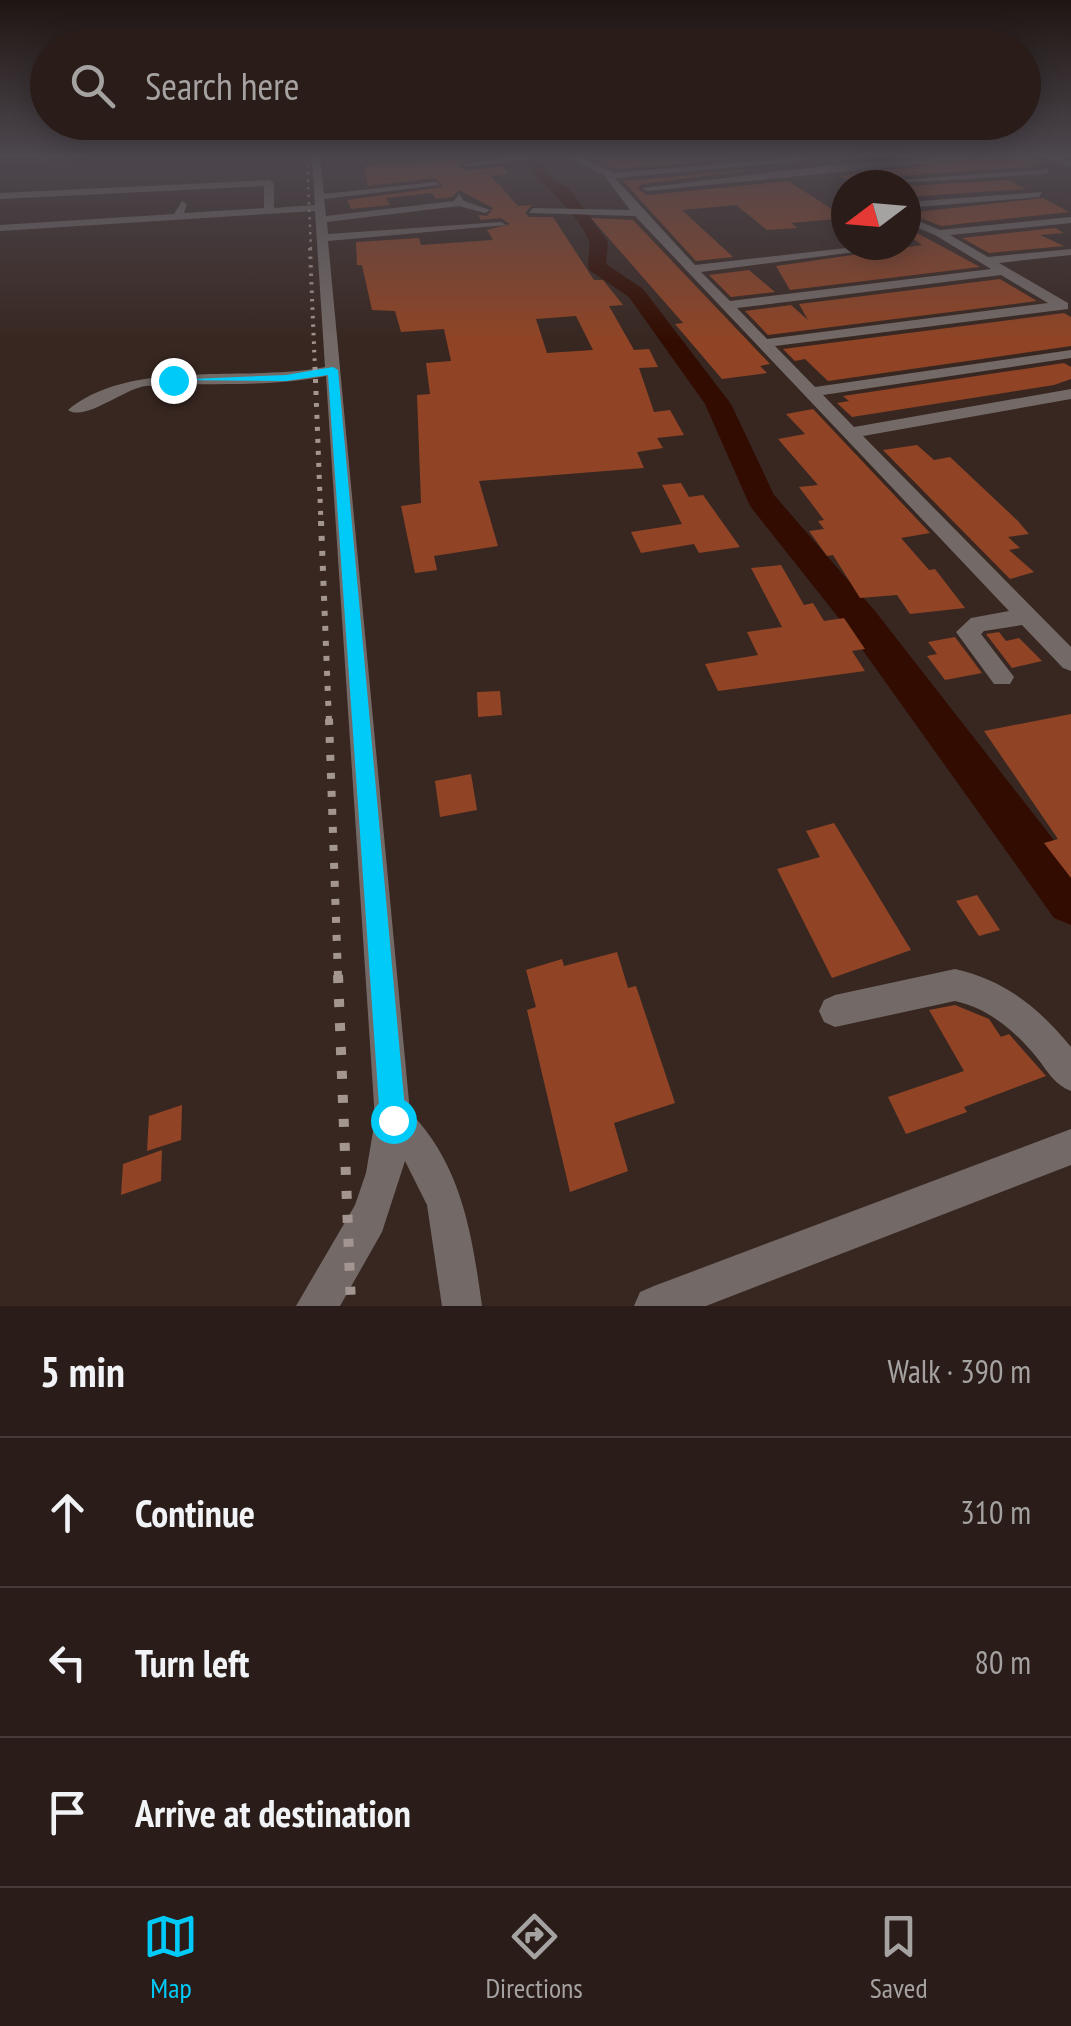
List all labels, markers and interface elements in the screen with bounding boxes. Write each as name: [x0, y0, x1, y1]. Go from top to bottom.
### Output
search box: [30, 30, 1041, 140]
icon: search: [65, 58, 120, 113]
text: Search here: [145, 61, 299, 110]
north arrow: [831, 170, 921, 260]
route end: [151, 358, 197, 404]
route start: [371, 1098, 417, 1144]
text: 5 min: [40, 1344, 125, 1399]
text: Walk · 390 m: [887, 1350, 1031, 1392]
icon: ahead: [40, 1485, 95, 1540]
text: Continue: [135, 1488, 255, 1537]
text: 310 m: [960, 1491, 1031, 1533]
icon: left: [40, 1635, 95, 1690]
text: Turn left: [135, 1638, 249, 1687]
text: 80 m: [975, 1641, 1031, 1683]
icon: arrive: [40, 1785, 95, 1840]
text: Arrive at destination: [135, 1788, 411, 1837]
tab: Map: [143, 1909, 198, 2006]
tab: Directions: [485, 1909, 583, 2006]
tab: Saved: [870, 1909, 928, 2006]

